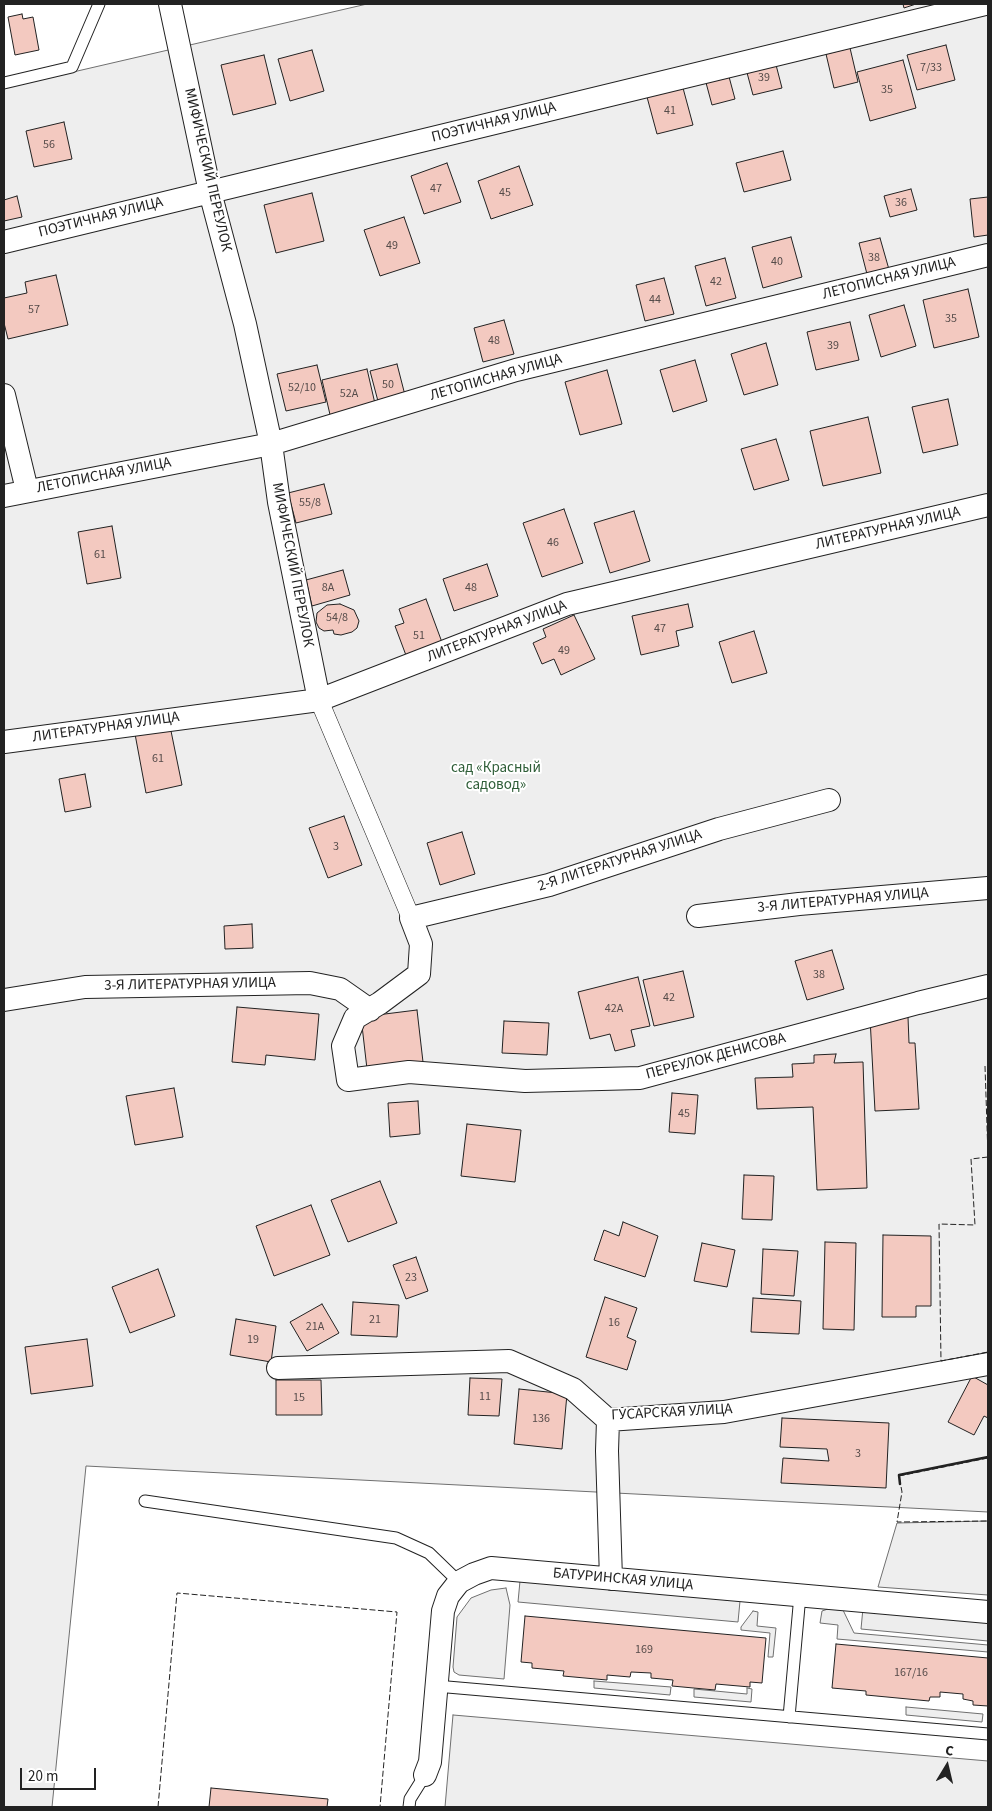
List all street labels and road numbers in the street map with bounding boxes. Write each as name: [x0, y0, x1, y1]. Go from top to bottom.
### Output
street label: МИФИЧЕСКИЙ ПЕРЕУЛОК: [179, 86, 235, 254]
street label: ПОЭТИЧНАЯ УЛИЦА: [430, 99, 558, 147]
street label: ПОЭТИЧНАЯ УЛИЦА: [37, 194, 165, 242]
street label: ЛЕТОПИСНАЯ УЛИЦА: [821, 254, 957, 304]
street label: ЛЕТОПИСНАЯ УЛИЦА: [428, 351, 564, 405]
street label: ЛЕТОПИСНАЯ УЛИЦА: [35, 454, 173, 498]
street label: МИФИЧЕСКИЙ ПЕРЕУЛОК: [267, 481, 317, 649]
street label: ЛИТЕРАТУРНАЯ УЛИЦА: [814, 504, 962, 554]
street label: ЛИТЕРАТУРНАЯ УЛИЦА: [425, 597, 569, 667]
street label: ЛИТЕРАТУРНАЯ УЛИЦА: [31, 709, 181, 747]
street label: 2-Я ЛИТЕРАТУРНАЯ УЛИЦА: [536, 826, 704, 896]
street label: 3-Я ЛИТЕРАТУРНАЯ УЛИЦА: [757, 885, 929, 917]
street label: 3-Я ЛИТЕРАТУРНАЯ УЛИЦА: [104, 975, 276, 995]
street label: ПЕРЕУЛОК ДЕНИСОВА: [644, 1030, 788, 1084]
street label: ГУСАРСКАЯ УЛИЦА: [611, 1401, 733, 1425]
street label: БАТУРИНСКАЯ УЛИЦА: [552, 1565, 694, 1595]

